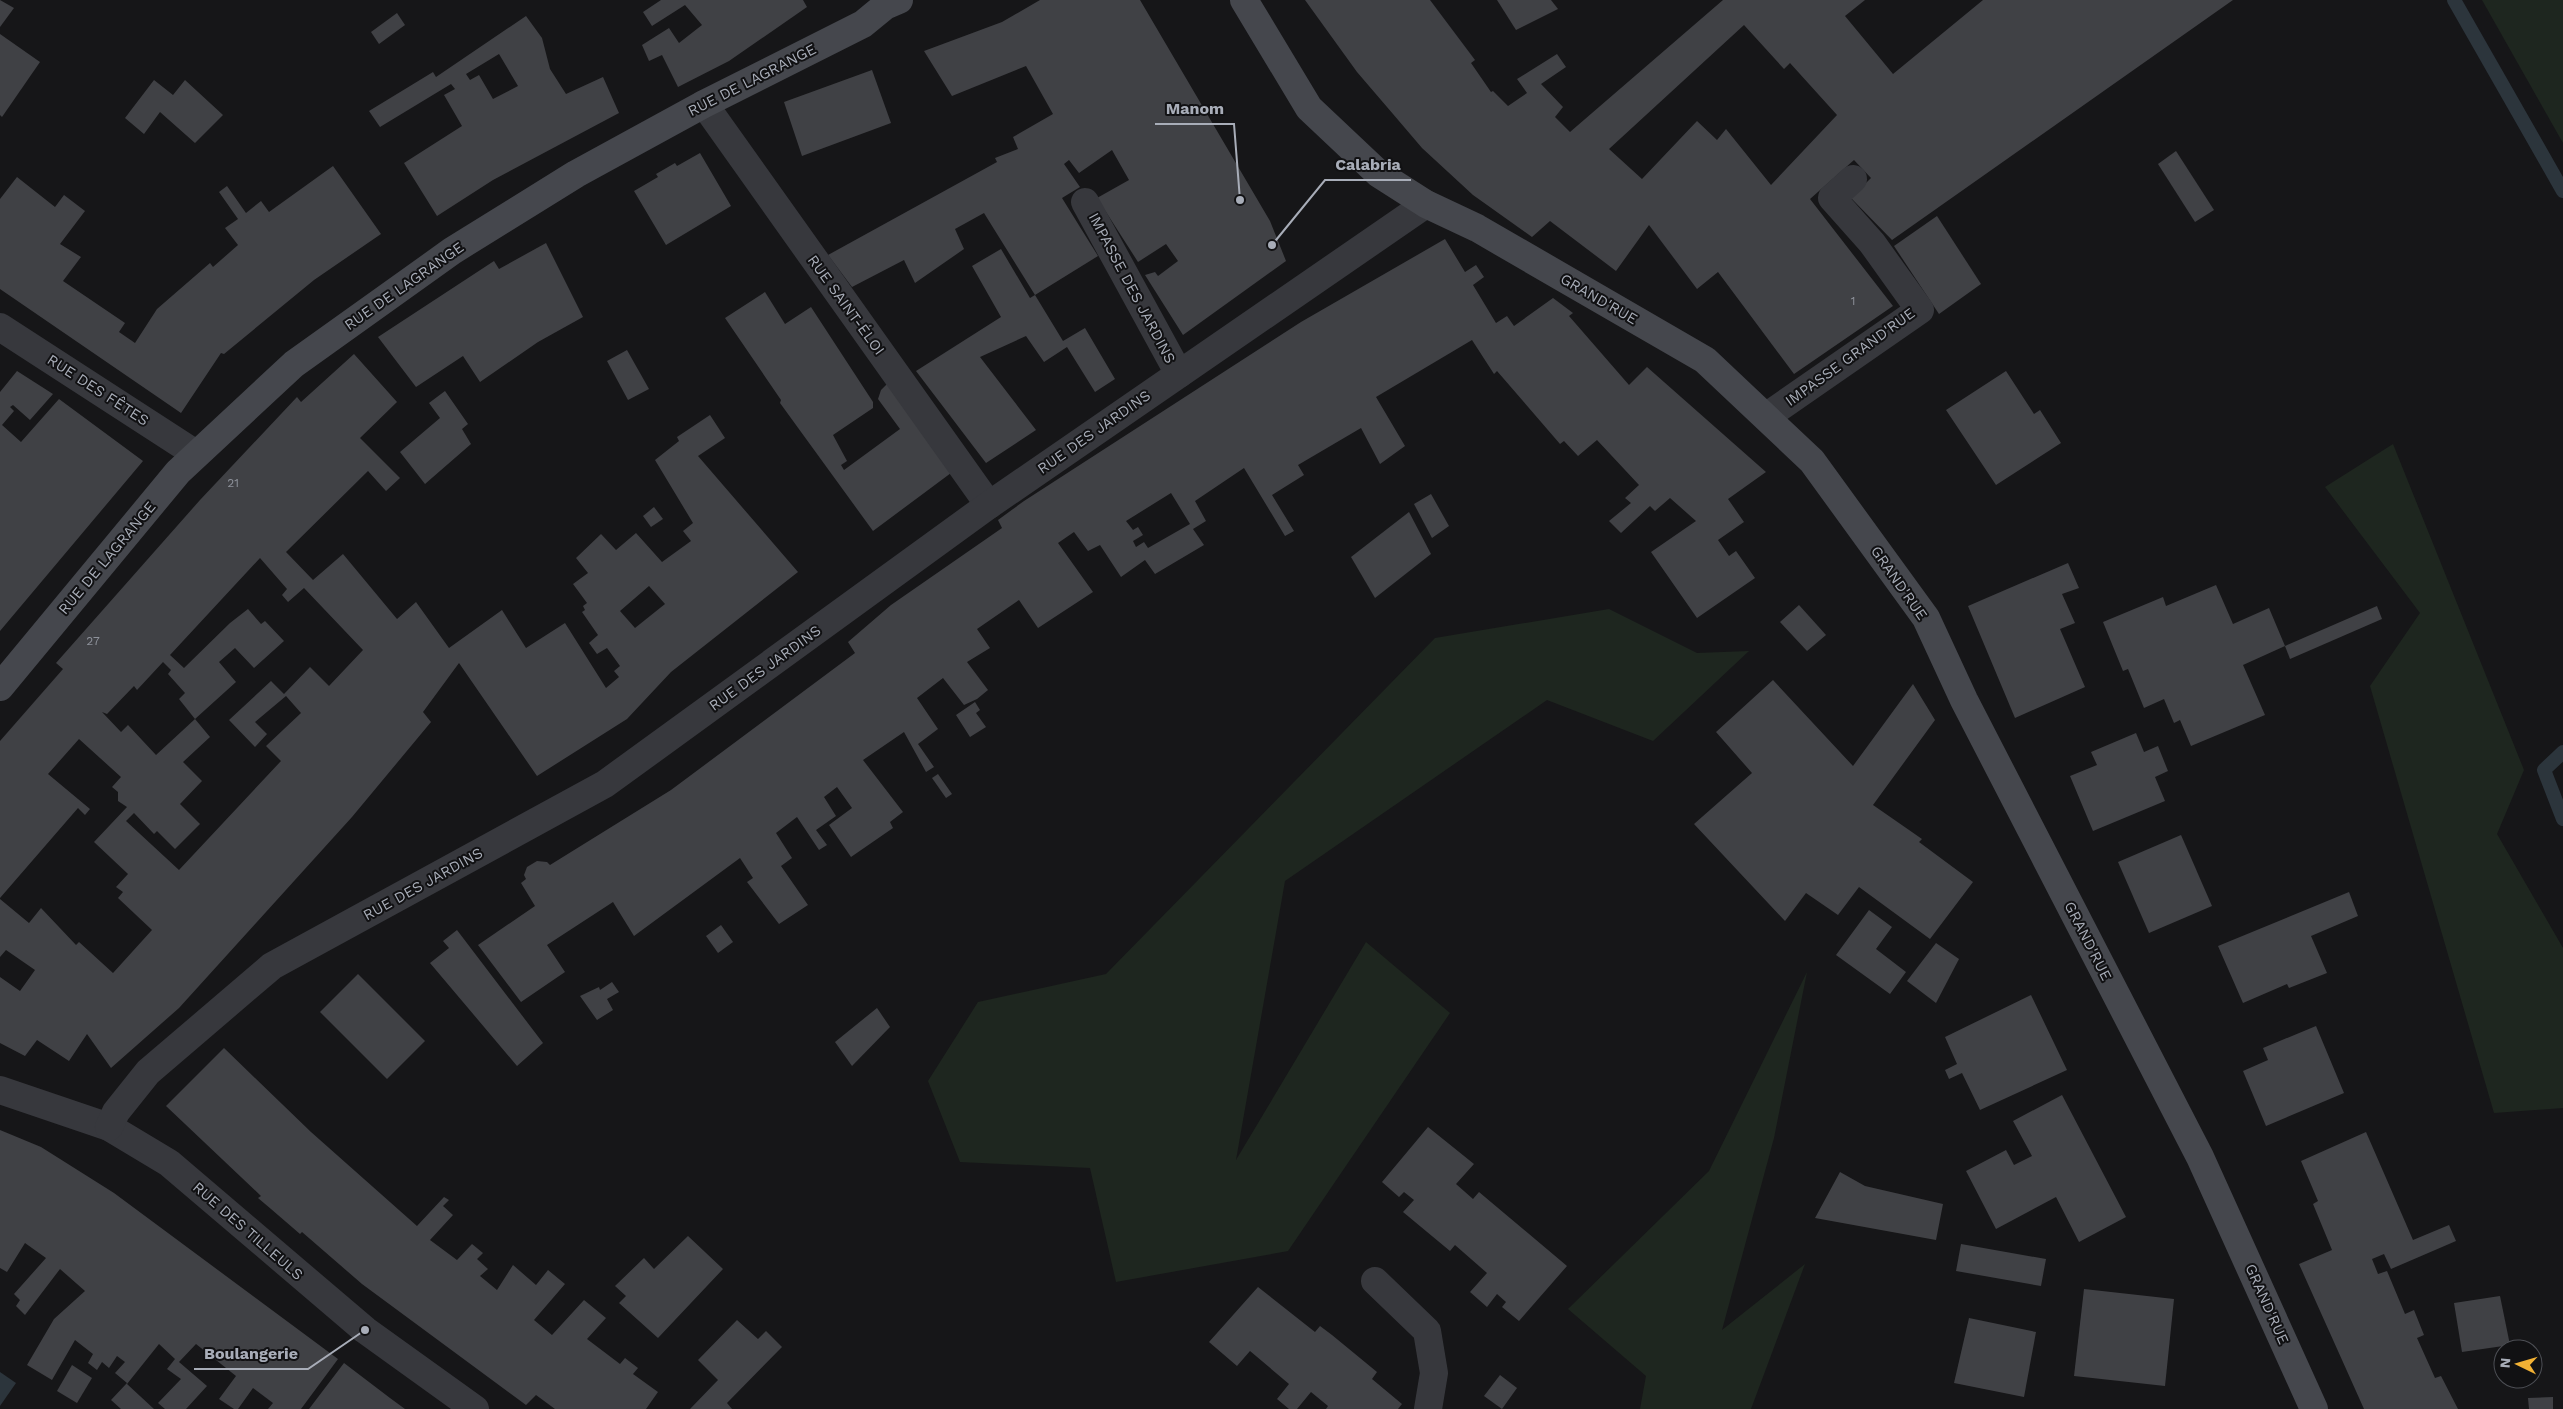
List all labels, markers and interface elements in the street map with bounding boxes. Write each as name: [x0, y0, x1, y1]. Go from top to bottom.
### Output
street label: RUE DE LAGRANGE: [685, 40, 819, 120]
callout: Manom: [1155, 93, 1234, 124]
text: Manom: [1166, 99, 1224, 118]
callout: Calabria: [1325, 149, 1411, 180]
text: Calabria: [1335, 155, 1402, 174]
street label: IMPASSE DES JARDINS: [1085, 210, 1179, 366]
street label: RUE DE LAGRANGE: [341, 238, 467, 334]
street label: RUE SAINT-ÉLOI: [804, 251, 888, 359]
street label: GRAND'RUE: [1557, 270, 1641, 328]
house number: 1: [1851, 294, 1855, 308]
street label: IMPASSE GRAND'RUE: [1782, 304, 1918, 410]
street label: RUE DES FÊTES: [44, 350, 152, 430]
street label: RUE DES JARDINS: [1034, 386, 1154, 478]
house number: 21: [227, 476, 239, 490]
street label: RUE DE LAGRANGE: [55, 498, 159, 618]
street label: GRAND'RUE: [1867, 543, 1931, 623]
street label: RUE DES JARDINS: [706, 621, 824, 715]
house number: 27: [86, 634, 100, 648]
street label: RUE DES JARDINS: [360, 844, 486, 924]
street label: GRAND'RUE: [2060, 898, 2116, 984]
street label: RUE DES TILLEULS: [189, 1178, 307, 1284]
street label: GRAND'RUE: [2241, 1261, 2293, 1347]
callout: Boulangerie: [194, 1338, 308, 1369]
north arrow: [2493, 1339, 2543, 1389]
text: Boulangerie: [204, 1344, 298, 1363]
text: N: [2497, 1357, 2513, 1369]

